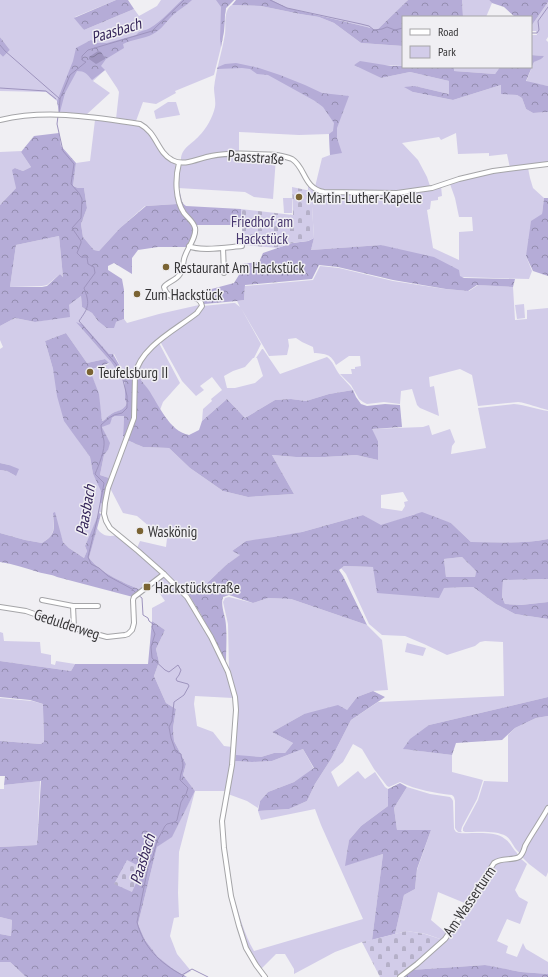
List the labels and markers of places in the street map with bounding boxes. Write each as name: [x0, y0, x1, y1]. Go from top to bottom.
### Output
place label: Martin-Luther-Kapelle: [307, 188, 422, 207]
marker: Martin-Luther-Kapelle: [294, 192, 304, 202]
place label: Restaurant Am Hackstück: [174, 258, 304, 277]
marker: Restaurant Am Hackstück: [161, 262, 171, 272]
place label: Zum Hackstück: [145, 285, 223, 304]
marker: Zum Hackstück: [132, 289, 142, 299]
place label: Teufelsburg II: [98, 363, 168, 382]
marker: Teufelsburg II: [85, 367, 95, 377]
place label: Waskönig: [148, 522, 197, 541]
marker: Waskönig: [135, 526, 145, 536]
place label: Hackstückstraße: [155, 578, 240, 597]
marker: Hackstückstraße: [142, 582, 152, 592]

